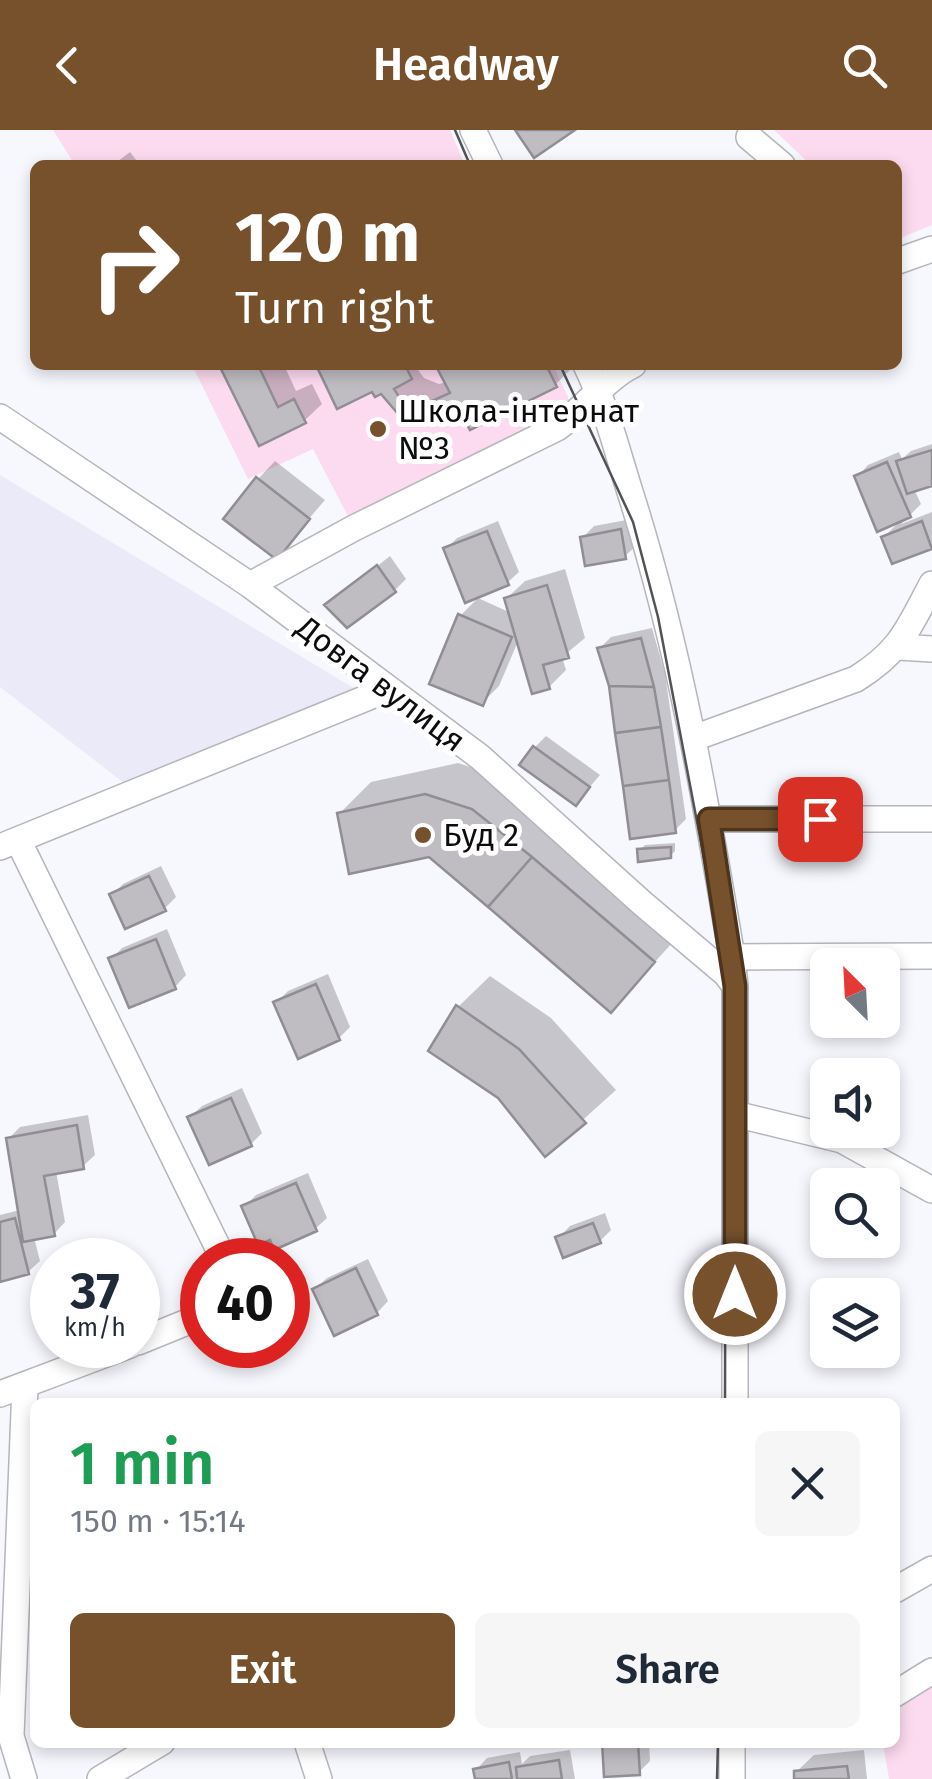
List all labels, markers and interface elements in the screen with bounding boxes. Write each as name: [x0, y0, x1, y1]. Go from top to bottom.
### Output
icon: back: [40, 38, 95, 93]
text: Headway: [373, 38, 559, 92]
icon: search: [837, 38, 892, 93]
text: 120 m: [235, 196, 420, 280]
icon: right: [70, 200, 200, 330]
text: Turn right: [235, 281, 434, 335]
place label: Школа-інтернат №3: [398, 392, 640, 467]
marker: Школа-інтернат №3: [367, 418, 389, 440]
street label: Довга вулиця: [288, 608, 473, 760]
pin: [778, 777, 863, 862]
icon: arrive: [793, 792, 848, 847]
place label: Буд 2: [443, 816, 519, 854]
marker: Буд 2: [412, 824, 434, 846]
north arrow: [810, 948, 900, 1038]
map controls: [810, 948, 900, 1368]
button: sound: [810, 1058, 900, 1148]
button: search: [810, 1168, 900, 1258]
speed limit sign: 40: [180, 1238, 310, 1368]
position arrow: [683, 1242, 787, 1346]
text: 37: [70, 1261, 120, 1321]
button: layers: [810, 1278, 900, 1368]
text: km/h: [64, 1313, 126, 1343]
text: 1 min: [70, 1428, 215, 1500]
button: close: [755, 1431, 860, 1536]
text: 150 m · 15:14: [70, 1502, 245, 1540]
button: Exit: [70, 1613, 455, 1728]
button: Share: [475, 1613, 860, 1728]

